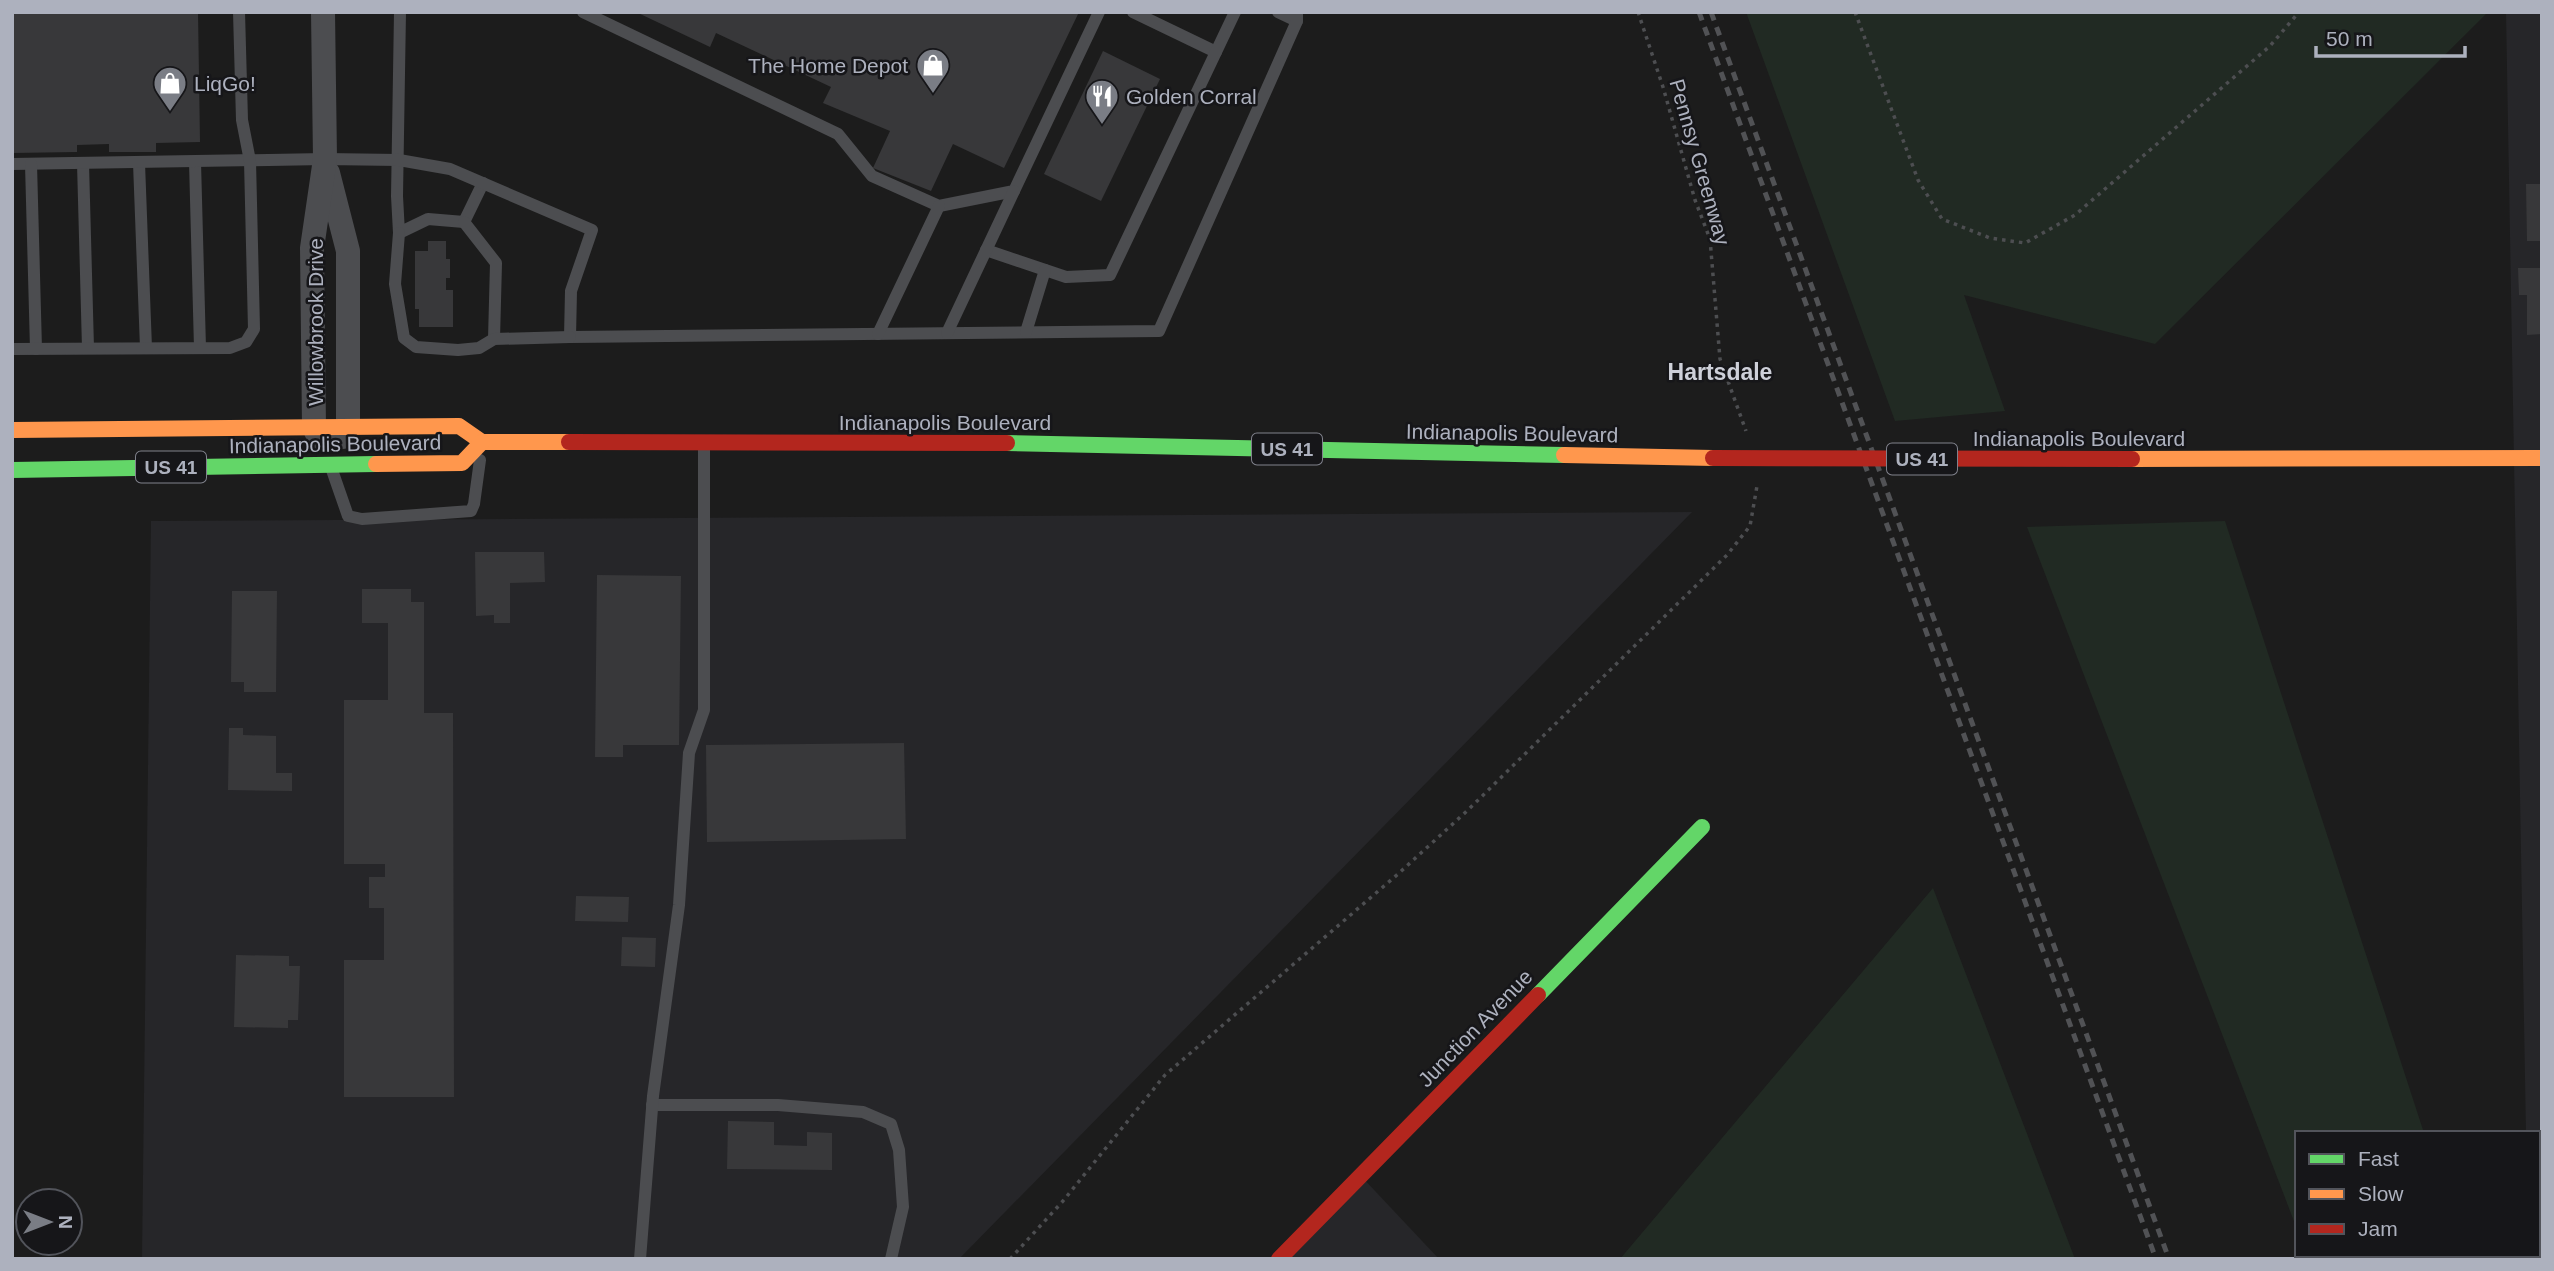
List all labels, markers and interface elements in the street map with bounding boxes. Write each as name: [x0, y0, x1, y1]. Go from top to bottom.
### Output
scale bar: [2316, 14, 2465, 58]
text: 50 m: [2326, 27, 2373, 50]
shop icon: The Home Depot: [914, 46, 952, 95]
place label: The Home Depot: [748, 54, 908, 77]
shop icon: LiqGo!: [151, 64, 189, 113]
place label: LiqGo!: [194, 72, 256, 95]
street label: Pennsy Greenway: [1665, 76, 1735, 248]
restaurant icon: Golden Corral: [1083, 77, 1121, 126]
place label: Golden Corral: [1126, 85, 1257, 108]
street label: Willowbrook Drive: [304, 238, 327, 406]
district label: Hartsdale: [1668, 359, 1772, 385]
street label: Indianapolis Boulevard: [839, 411, 1051, 434]
street label: Indianapolis Boulevard: [1406, 420, 1618, 446]
street label: Indianapolis Boulevard: [1973, 427, 2185, 450]
street label: Indianapolis Boulevard: [229, 431, 441, 457]
road number: US 41: [1252, 433, 1322, 464]
road number: US 41: [1887, 444, 1957, 474]
road number: US 41: [136, 452, 206, 482]
street label: Junction Avenue: [1413, 965, 1537, 1091]
legend: [2295, 1131, 2540, 1257]
text: Fast: [2358, 1147, 2399, 1170]
text: Slow: [2358, 1182, 2404, 1205]
north arrow: [14, 1187, 84, 1257]
text: N: [55, 1215, 76, 1229]
text: Jam: [2358, 1217, 2398, 1240]

